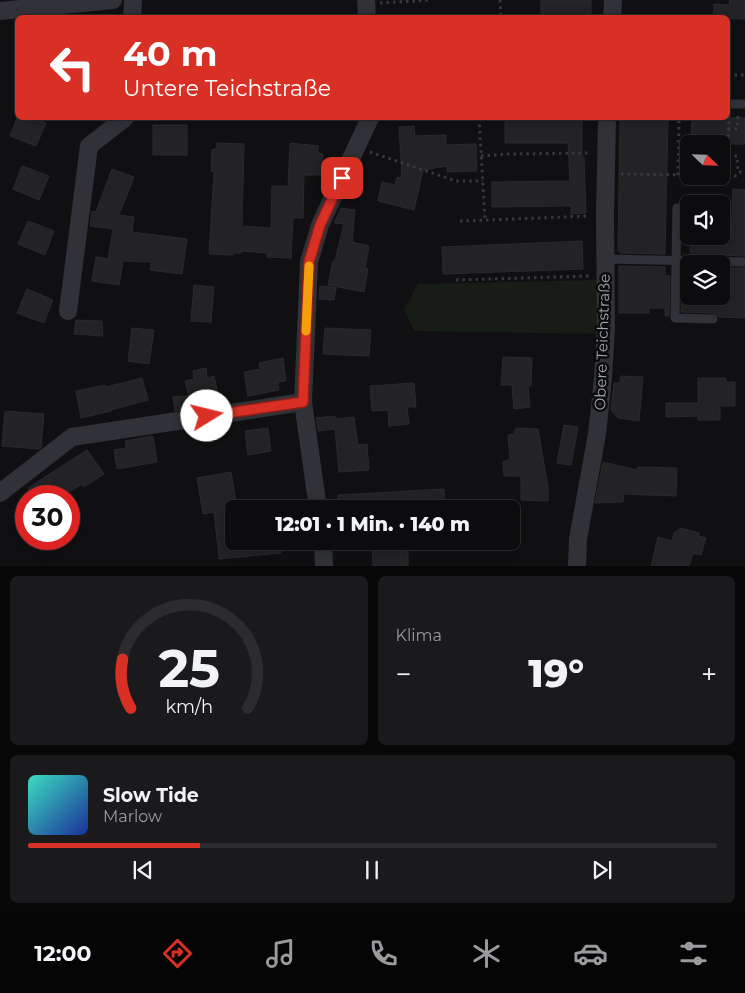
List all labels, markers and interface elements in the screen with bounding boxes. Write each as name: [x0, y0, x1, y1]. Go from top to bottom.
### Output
text: 40 m: [123, 32, 218, 75]
icon: left: [40, 35, 105, 100]
text: Untere Teichstraße: [123, 75, 331, 102]
north arrow: [680, 135, 730, 185]
map controls: [680, 135, 730, 305]
pin: [321, 157, 363, 199]
icon: arrive: [328, 164, 356, 192]
button: sound: [680, 195, 730, 245]
button: layers: [680, 255, 730, 305]
street label: Obere Teichstraße: [590, 273, 614, 411]
position arrow: [180, 389, 232, 441]
speed limit sign: 30: [15, 485, 80, 550]
text: 12:01 · 1 Min. · 140 m: [275, 513, 470, 536]
text: Klima: [396, 626, 442, 645]
text: 25: [158, 637, 220, 700]
text: 19°: [528, 650, 584, 697]
text: −: [396, 657, 412, 691]
text: +: [701, 657, 717, 691]
text: km/h: [165, 696, 213, 717]
text: Slow Tide: [103, 784, 199, 807]
text: Marlow: [103, 807, 162, 826]
icon: previous: [129, 856, 157, 884]
icon: pause: [358, 856, 386, 884]
icon: next: [588, 856, 616, 884]
icon: directions: [160, 936, 195, 971]
icon: music: [263, 936, 298, 971]
icon: phone: [366, 936, 401, 971]
icon: climate: [469, 936, 504, 971]
icon: car: [573, 936, 608, 971]
icon: filters: [676, 936, 711, 971]
text: 12:00: [34, 940, 91, 967]

